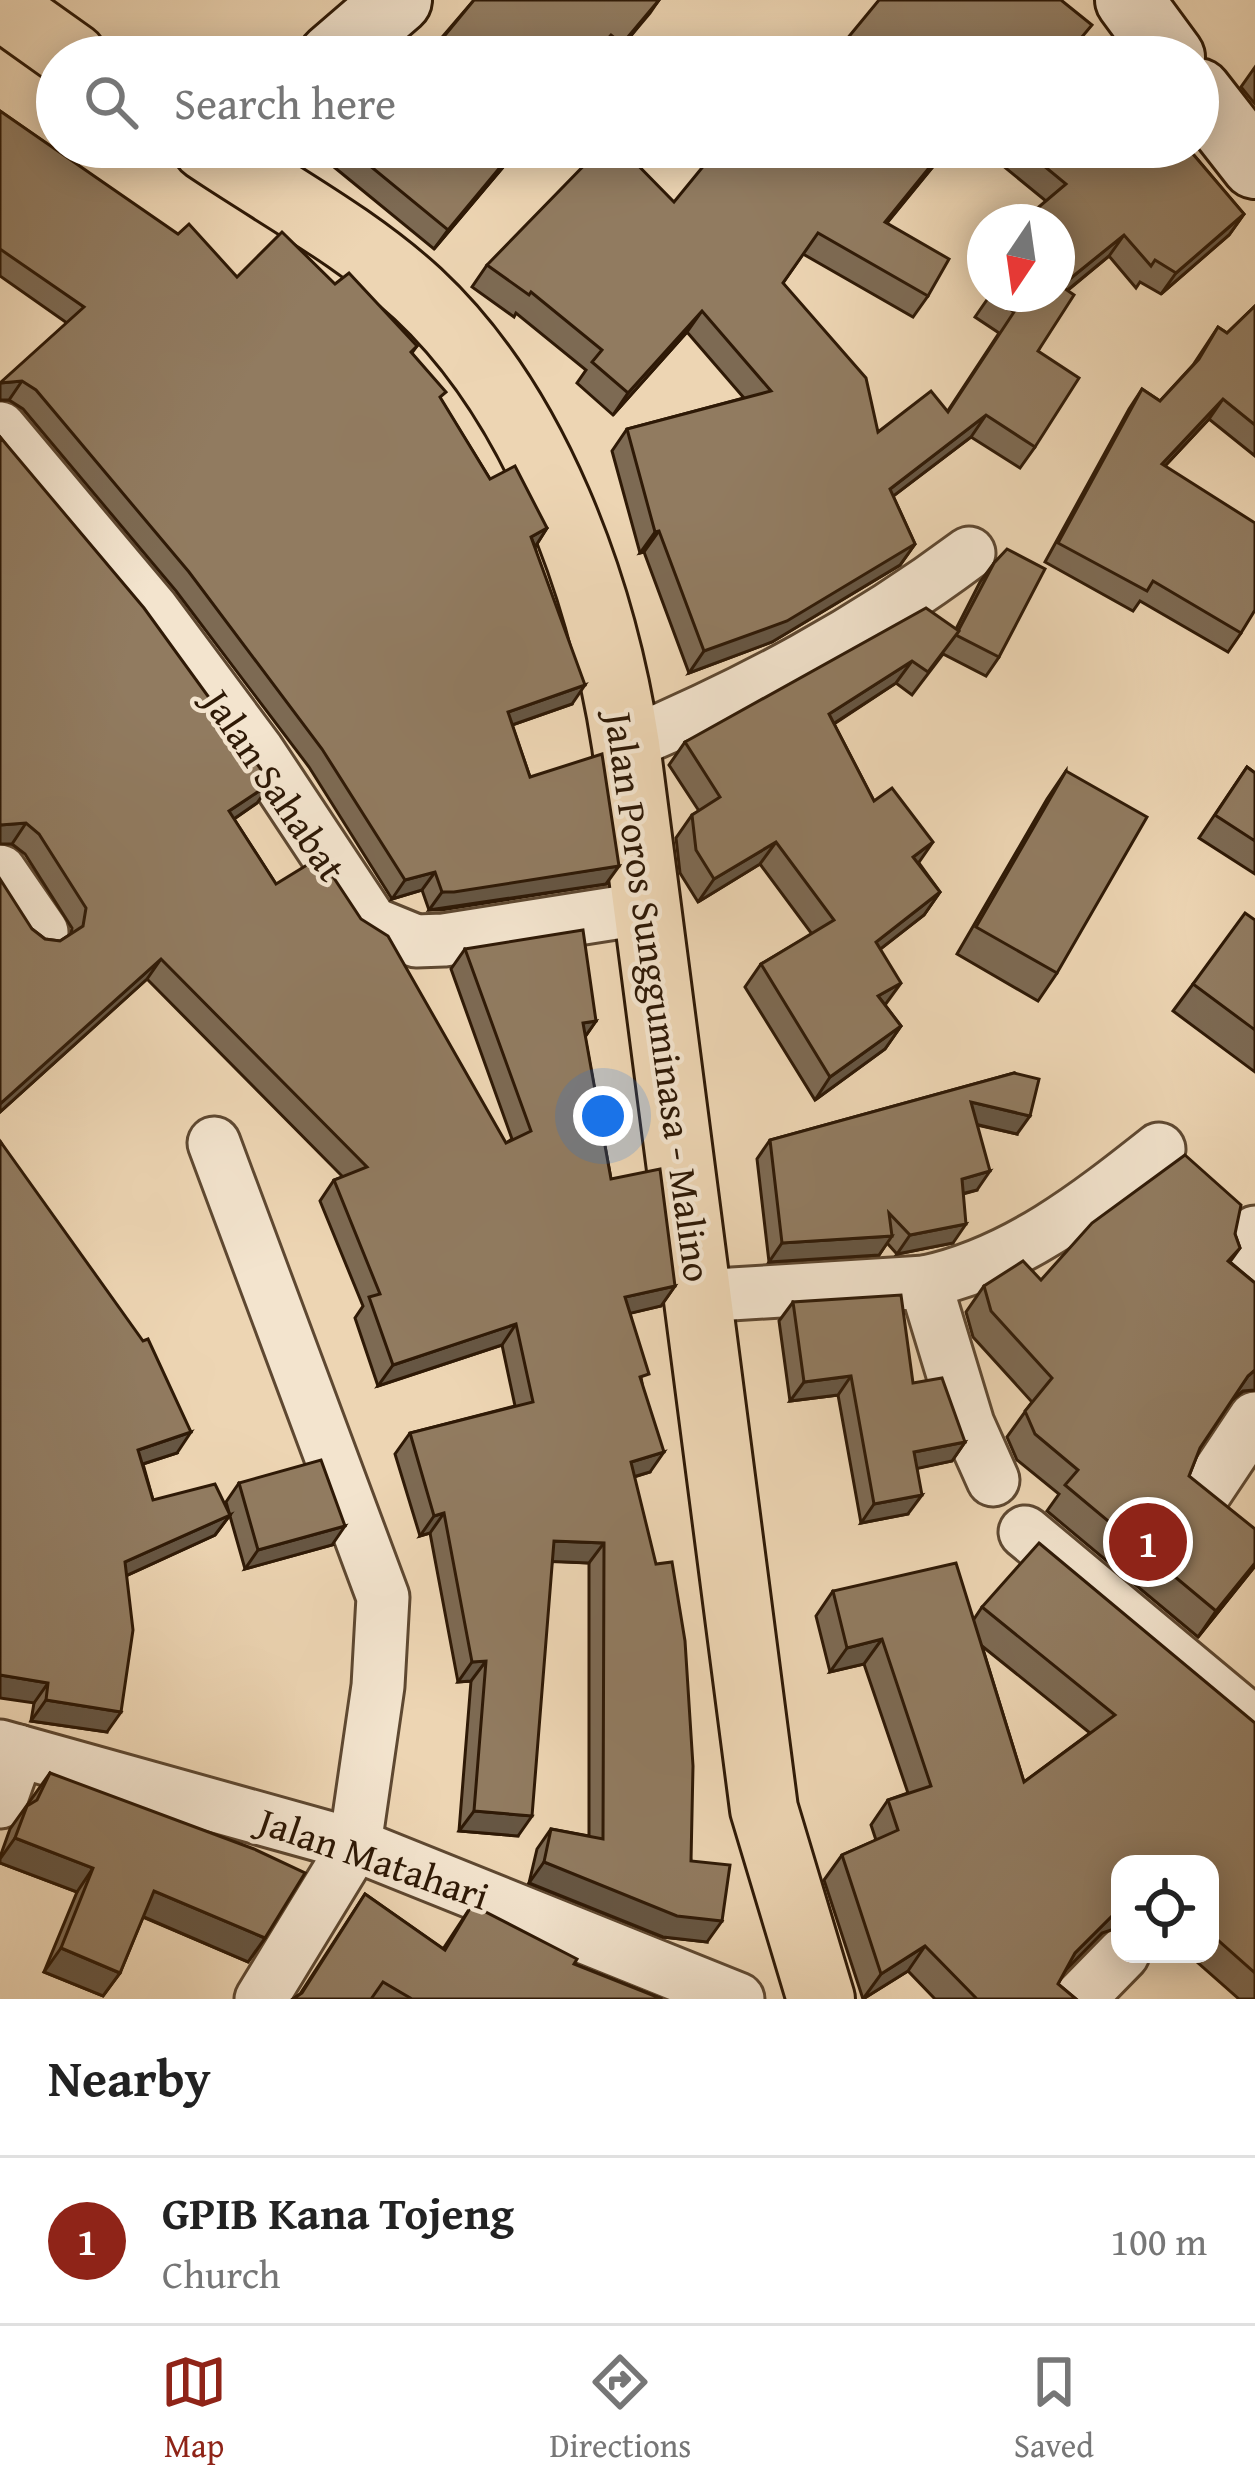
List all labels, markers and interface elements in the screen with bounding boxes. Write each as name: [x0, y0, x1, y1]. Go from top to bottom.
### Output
search box: [36, 36, 1219, 168]
icon: search: [78, 69, 144, 135]
text: Search here: [174, 70, 396, 135]
north arrow: [967, 204, 1075, 312]
street label: Jalan Sahabat: [187, 673, 361, 892]
street label: Jalan Poros Sungguminasa - Malino: [591, 704, 728, 1285]
your location: [573, 1086, 633, 1146]
pin: 1: [1109, 1497, 1187, 1587]
street label: Jalan Matahari: [246, 1790, 497, 1924]
map controls: [1111, 1855, 1219, 1963]
button: locate: [1111, 1855, 1219, 1963]
text: Nearby: [48, 2040, 211, 2115]
text: GPIB Kana Tojeng: [162, 2180, 514, 2245]
text: 1: [77, 2212, 97, 2269]
text: 100 m: [1110, 2212, 1207, 2269]
text: Church: [162, 2245, 280, 2302]
tab: Map: [161, 2349, 227, 2469]
tab: Directions: [550, 2349, 691, 2469]
tab: Saved: [1014, 2349, 1094, 2469]

